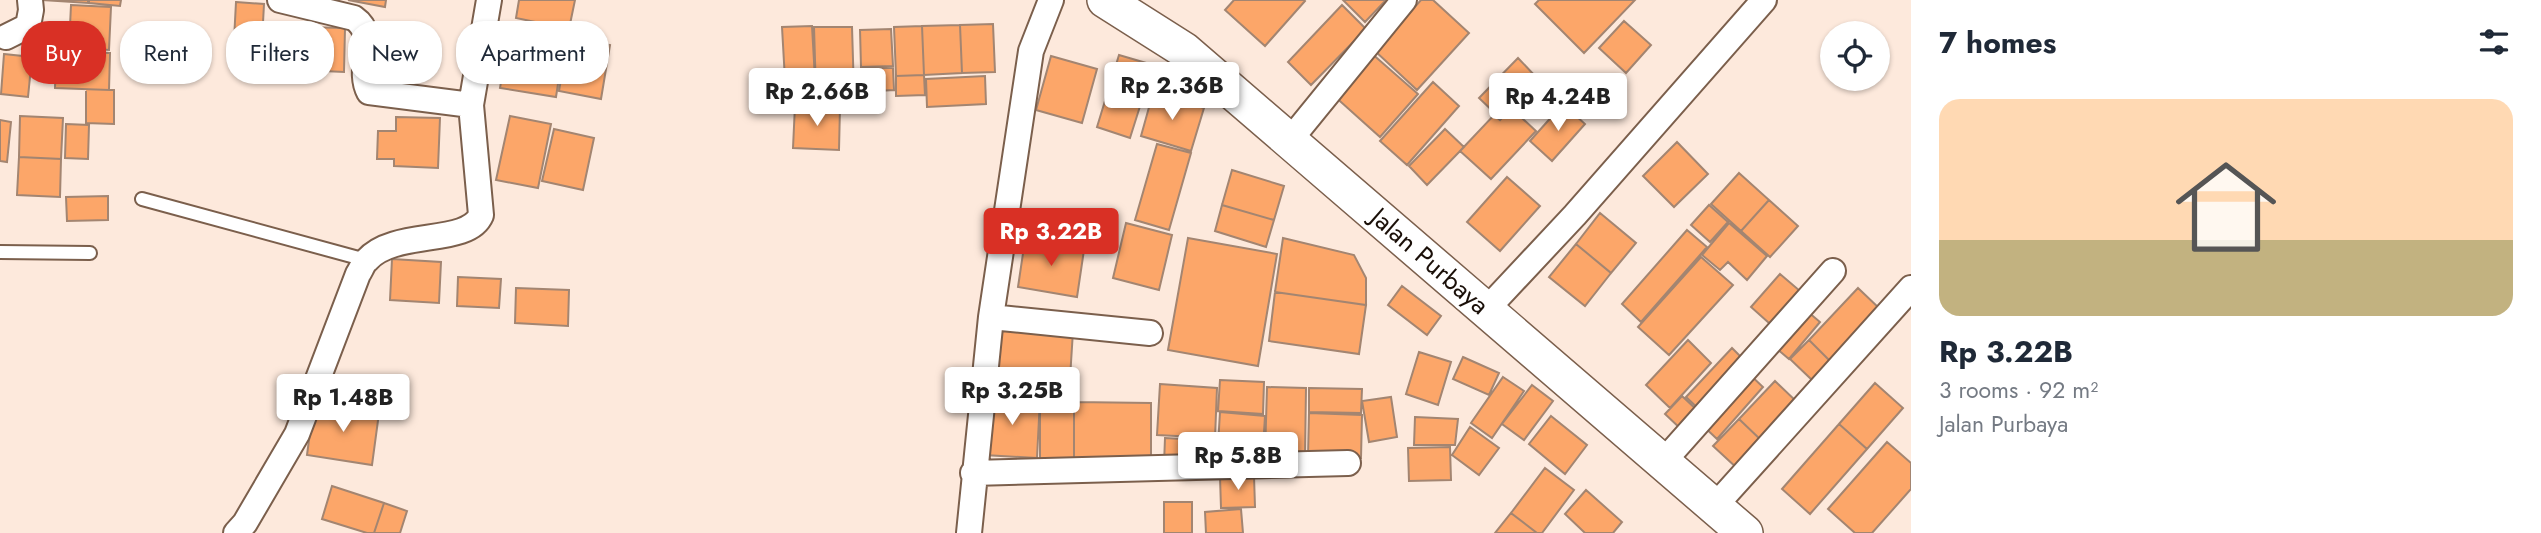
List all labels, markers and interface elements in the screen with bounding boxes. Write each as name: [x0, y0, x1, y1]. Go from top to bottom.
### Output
chip: Buy: [21, 21, 106, 84]
chip: Rent: [120, 21, 212, 84]
chip: Filters: [226, 21, 334, 84]
chip: New: [348, 21, 442, 84]
chip: Apartment: [456, 21, 609, 84]
map controls: [1820, 21, 1890, 91]
button: locate: [1820, 21, 1890, 91]
text: 7 homes: [1939, 21, 2056, 64]
icon: filters: [2475, 23, 2513, 61]
pin: Rp 2.36B: [1100, 62, 1244, 122]
pin: Rp 2.66B: [745, 68, 889, 128]
text: Rp 2.36B: [1120, 68, 1224, 102]
text: Rp 2.66B: [765, 74, 869, 108]
pin: Rp 4.24B: [1486, 74, 1630, 133]
text: Rp 4.24B: [1505, 79, 1611, 113]
icon: home: [2163, 144, 2289, 270]
street label: Jalan Purbaya: [1360, 197, 1498, 323]
pin: Rp 3.22B: [979, 208, 1123, 268]
text: Rp 3.22B: [1000, 214, 1102, 248]
text: Rp 3.22B: [1939, 330, 2073, 373]
pin: Rp 3.25B: [940, 368, 1084, 427]
text: Rp 3.25B: [961, 373, 1063, 407]
text: 3 rooms · 92 m²: [1939, 373, 2098, 407]
pin: Rp 1.48B: [271, 374, 415, 434]
text: Rp 1.48B: [293, 380, 393, 414]
text: Jalan Purbaya: [1939, 407, 2068, 441]
pin: Rp 5.8B: [1173, 433, 1303, 492]
text: Rp 5.8B: [1194, 438, 1282, 472]

